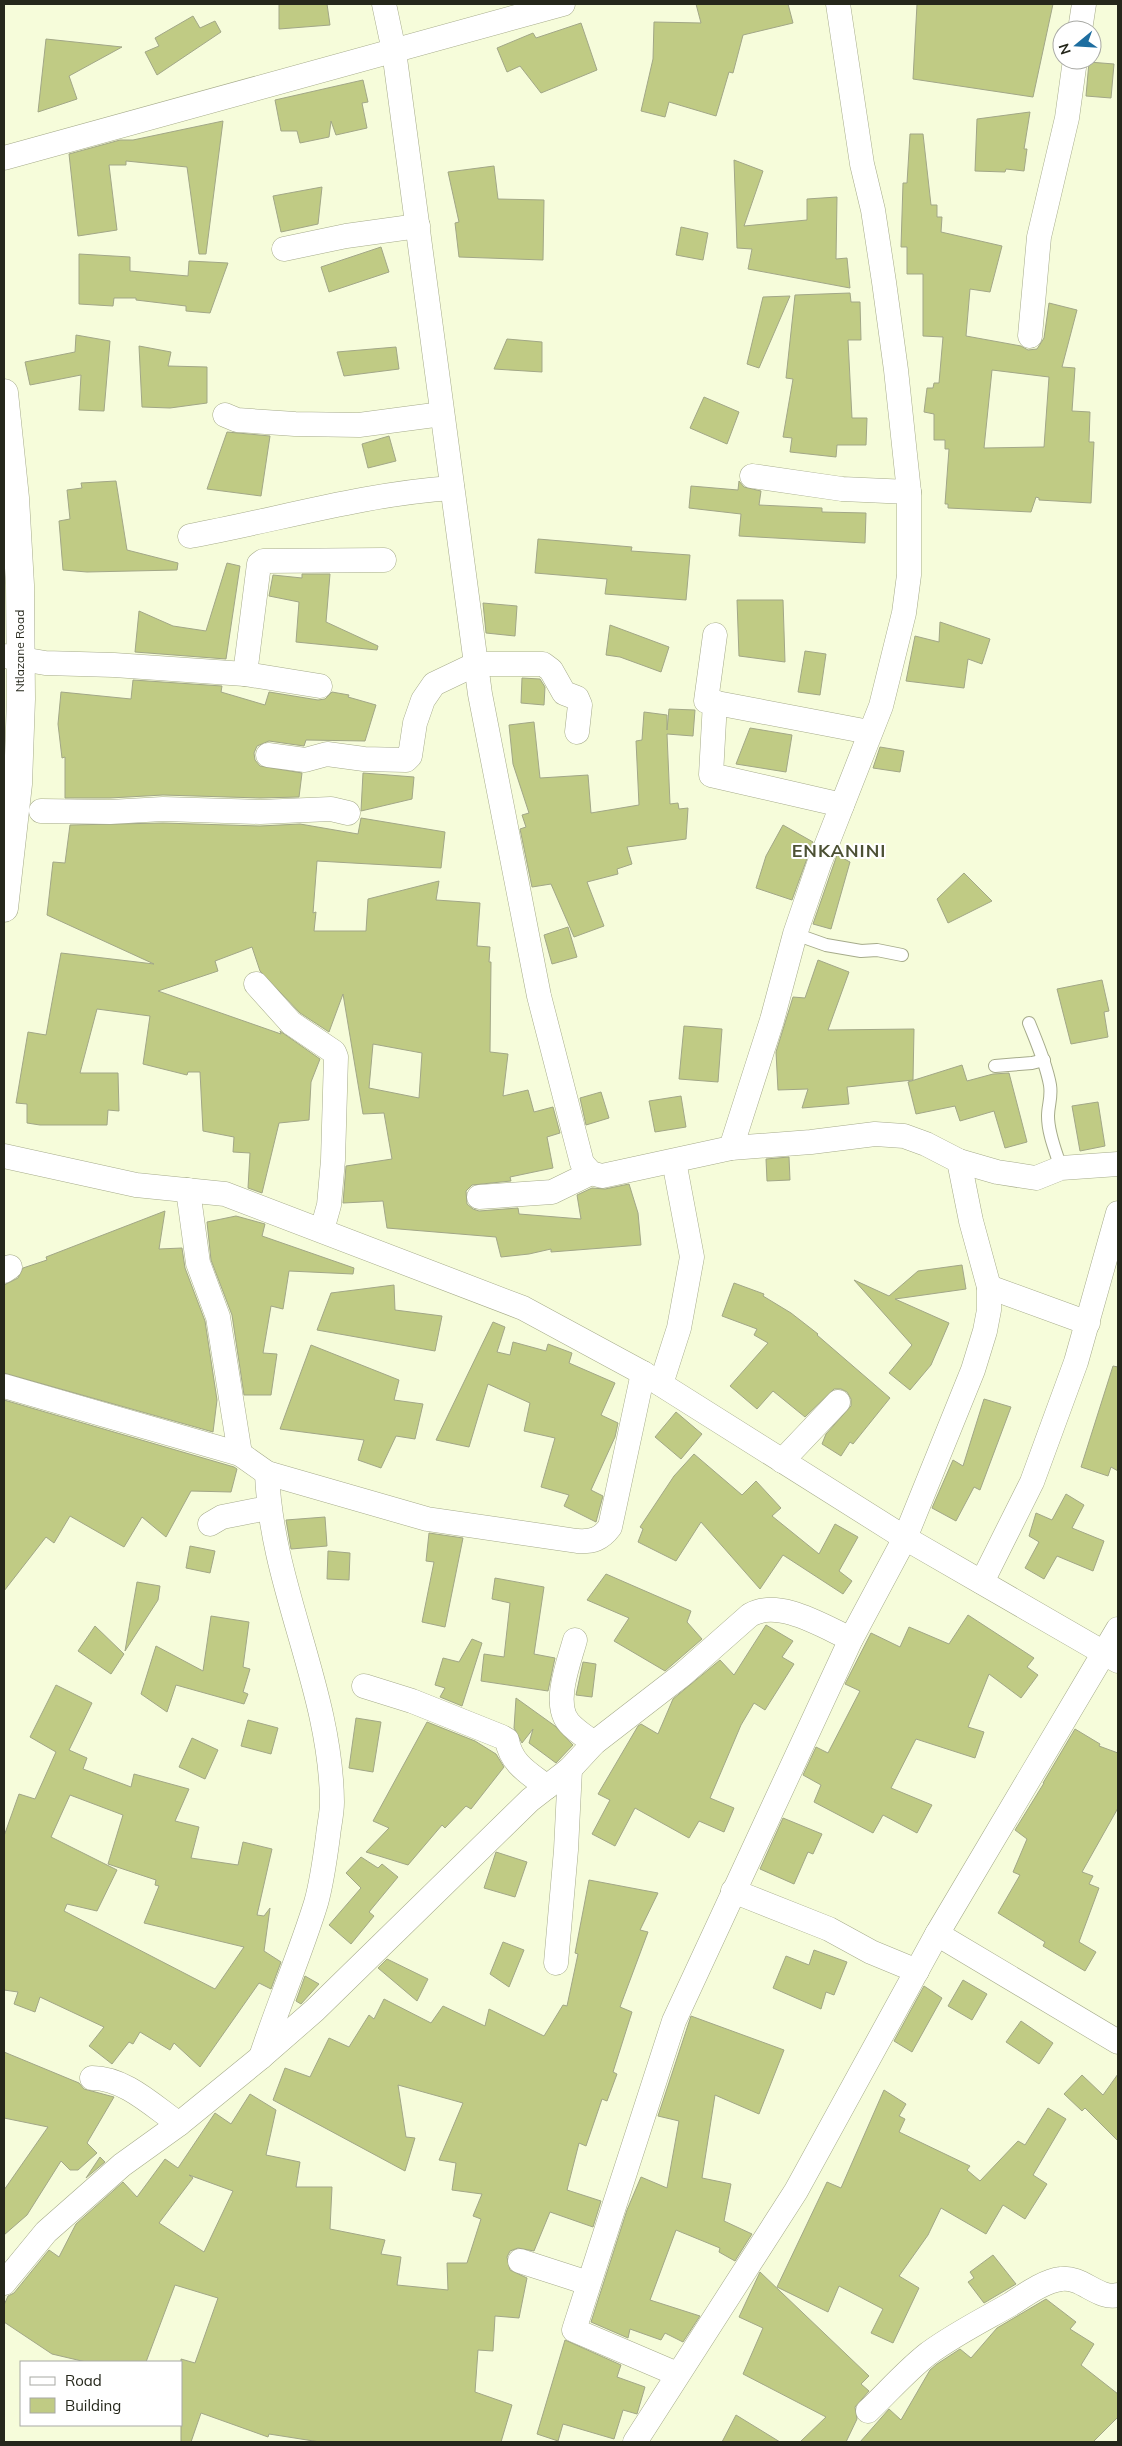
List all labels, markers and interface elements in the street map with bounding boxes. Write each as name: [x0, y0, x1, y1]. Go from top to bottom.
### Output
north arrow: [1052, 20, 1102, 70]
text: N: [1054, 41, 1075, 57]
street label: Ntlazane Road: [12, 610, 27, 692]
district label: ENKANINI: [792, 839, 886, 862]
legend: [20, 2361, 182, 2426]
text: Road: [65, 2371, 102, 2390]
text: Building: [65, 2396, 121, 2415]

